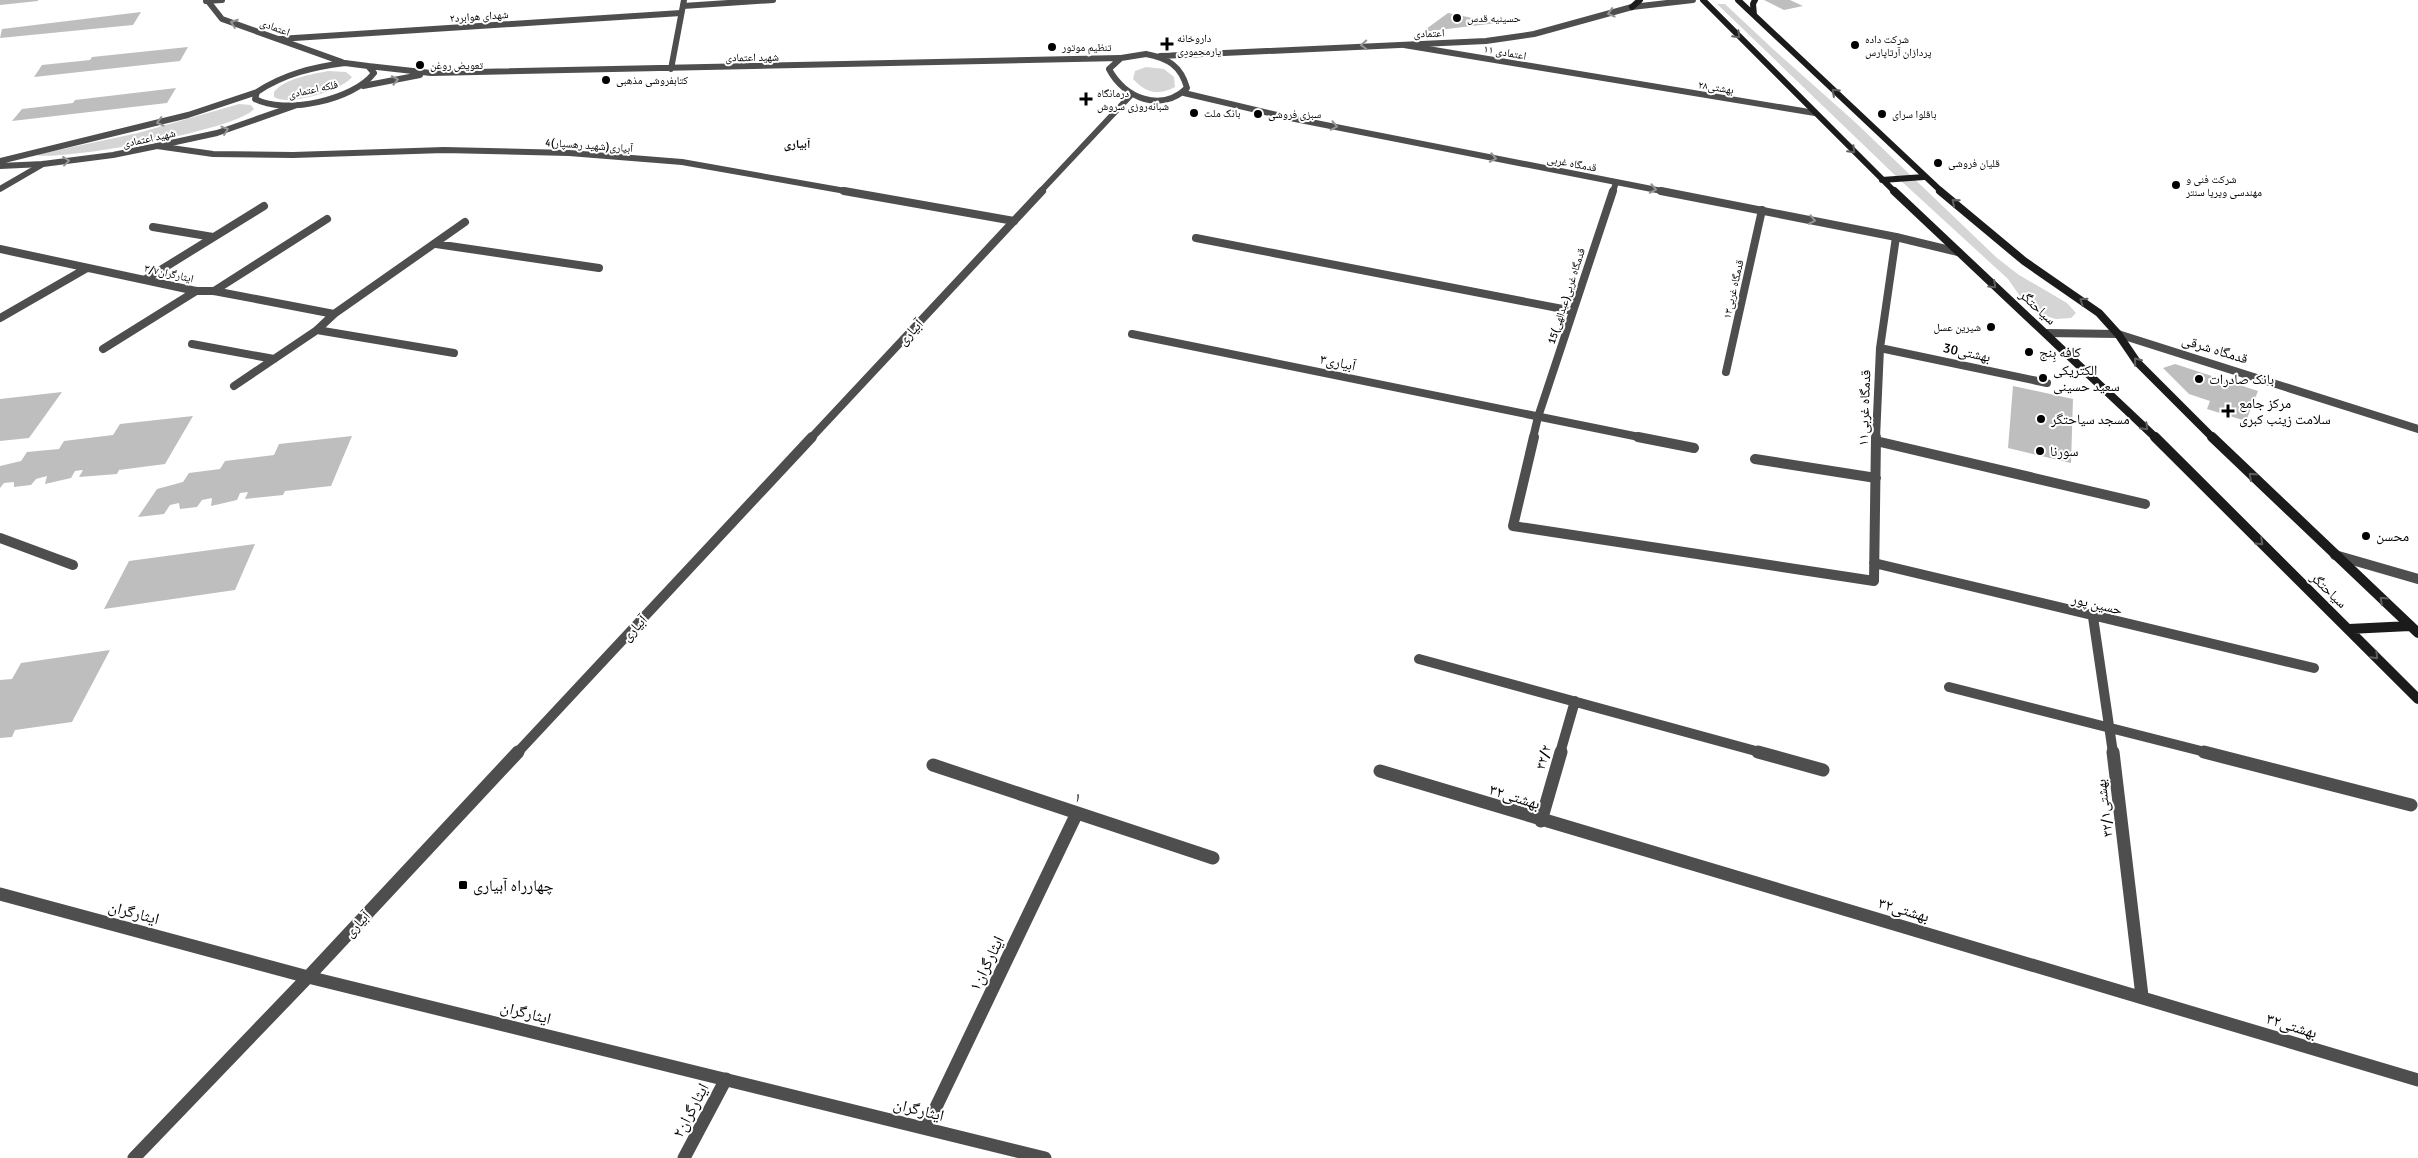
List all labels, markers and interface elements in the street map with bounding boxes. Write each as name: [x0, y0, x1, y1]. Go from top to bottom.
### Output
one-way arrow: [1606, 7, 1615, 18]
street label: شهدای هوابرد۲: [449, 8, 509, 25]
marker: حسینیه قدس: [1451, 12, 1463, 24]
place label: حسینیه قدس: [1467, 12, 1521, 25]
street label: اعتمادی: [258, 16, 292, 39]
one-way arrow: [230, 19, 238, 29]
street label: اعتمادی: [1413, 26, 1445, 41]
one-way arrow: [1731, 29, 1740, 38]
place label: داروخانه یارمحمودی: [1177, 32, 1222, 58]
place label: شرکت داده پردازان آرتاپارس: [1865, 33, 1932, 59]
marker: داروخانه یارمحمودی: [1161, 38, 1173, 50]
one-way arrow: [1360, 39, 1368, 50]
marker: شرکت داده پردازان آرتاپارس: [1849, 39, 1861, 51]
marker: تنظیم موتور: [1046, 41, 1058, 53]
place label: تنظیم موتور: [1061, 41, 1112, 55]
street label: ۱۱ اعتمادی: [1483, 42, 1527, 63]
street label: شهید اعتمادی: [725, 51, 779, 64]
marker: تعویض روغن: [414, 59, 426, 71]
place label: تعویض روغن: [430, 59, 484, 72]
marker: کتابفروشی مذهبی: [600, 74, 612, 86]
place label: کتابفروشی مذهبی: [616, 74, 688, 87]
one-way arrow: [391, 75, 400, 85]
street label: فلکه اعتمادی: [287, 78, 340, 101]
street label: ۲۸بهشتی: [1697, 78, 1735, 97]
place label: درمانگاه شبانه‌روزی سروش: [1097, 87, 1169, 113]
one-way arrow: [1831, 89, 1840, 98]
marker: درمانگاه شبانه‌روزی سروش: [1079, 92, 1093, 106]
marker: بانک ملت: [1188, 107, 1200, 119]
place label: بانک ملت: [1204, 107, 1241, 120]
marker: سبزی فروشی: [1252, 108, 1264, 120]
place label: سبزی فروشی: [1268, 108, 1321, 121]
marker: باقلوا سرای: [1876, 108, 1888, 120]
place label: باقلوا سرای: [1892, 108, 1936, 121]
one-way arrow: [156, 116, 165, 127]
one-way arrow: [1329, 121, 1338, 131]
one-way arrow: [220, 126, 229, 136]
street label: شهید اعتمادی: [121, 127, 177, 150]
street label: 4آبیاری(شهید رهسپار): [545, 136, 633, 155]
district label: آبیاری: [784, 137, 811, 152]
one-way arrow: [1846, 144, 1855, 153]
one-way arrow: [1489, 152, 1497, 163]
street label: قدمگاه غربی: [1546, 152, 1598, 175]
one-way arrow: [62, 157, 70, 167]
marker: قلیان فروشی: [1932, 157, 1944, 169]
place label: قلیان فروشی: [1948, 157, 2000, 170]
place label: شرکت فنی و مهندسی ویریا سنتر: [2185, 173, 2262, 199]
marker: شرکت فنی و مهندسی ویریا سنتر: [2170, 179, 2182, 191]
one-way arrow: [1648, 183, 1657, 193]
one-way arrow: [1951, 199, 1960, 208]
one-way arrow: [1808, 215, 1816, 225]
street label: 15قدمگاه غربی(عبدالهی): [1545, 246, 1588, 346]
street label: قدمگاه غربی۱۳: [1720, 258, 1747, 320]
street label: ایثارگران۳/۷: [143, 262, 195, 285]
one-way arrow: [1988, 279, 1997, 288]
street label: سیاحتگر: [2015, 286, 2059, 329]
one-way arrow: [2079, 298, 2089, 307]
street label: آبیاری: [894, 315, 927, 349]
place label: شیرین عسل: [1933, 321, 1981, 334]
marker: شیرین عسل: [1985, 321, 1997, 333]
street label: قدمگاه شرقی: [2180, 331, 2250, 368]
street label: 30بهشتی: [1942, 339, 1992, 366]
place label: کافه بِنج: [2039, 344, 2081, 363]
marker: کافه بِنج: [2023, 346, 2035, 358]
street label: آبیاری۳: [1318, 350, 1358, 375]
one-way arrow: [2134, 358, 2143, 367]
place label: الکتریکی سعید حسینی: [2053, 362, 2120, 395]
street label: قدمگاه غربی۱۱: [1855, 369, 1874, 447]
place label: بانک صادرات: [2209, 371, 2274, 388]
marker: الکتریکی سعید حسینی: [2037, 372, 2049, 384]
marker: بانک صادرات: [2193, 373, 2205, 385]
place label: مرکز جامع سلامت زینب کبری: [2239, 395, 2331, 428]
marker: مرکز جامع سلامت زینب کبری: [2221, 404, 2235, 418]
place label: مسجد سیاحتگر: [2050, 411, 2130, 428]
marker: مسجد سیاحتگر: [2035, 413, 2047, 425]
one-way arrow: [2139, 421, 2148, 430]
place label: سورنا: [2050, 443, 2079, 460]
marker: سورنا: [2034, 445, 2046, 457]
one-way arrow: [2248, 473, 2257, 482]
place label: محسن: [2376, 528, 2409, 545]
marker: محسن: [2360, 530, 2372, 542]
one-way arrow: [2254, 536, 2263, 545]
street label: سیاحتگر: [2306, 568, 2350, 612]
street label: حسین پور: [2069, 590, 2124, 619]
one-way arrow: [2379, 597, 2388, 606]
street label: آبیاری: [618, 611, 651, 645]
one-way arrow: [2370, 650, 2379, 659]
street label: ۳۲/۲: [1532, 743, 1555, 771]
street label: بهشتی۳۲/۱: [2093, 778, 2116, 838]
street label: بهشتی۳۲: [1487, 780, 1543, 814]
street label: ۱: [1072, 788, 1083, 807]
place label: چهارراه آبیاری: [473, 876, 554, 896]
marker: چهارراه آبیاری: [457, 879, 469, 891]
street label: بهشتی۳۲: [1876, 893, 1932, 927]
street label: ایثارگران: [106, 897, 161, 929]
street label: آبیاری: [341, 907, 374, 941]
street label: ایثارگران۱: [965, 933, 1009, 994]
street label: ایثارگران: [498, 997, 553, 1029]
street label: بهشتی۳۲: [2264, 1009, 2320, 1043]
street label: ایثارگران۲: [668, 1080, 714, 1141]
street label: ایثارگران: [891, 1094, 946, 1126]

